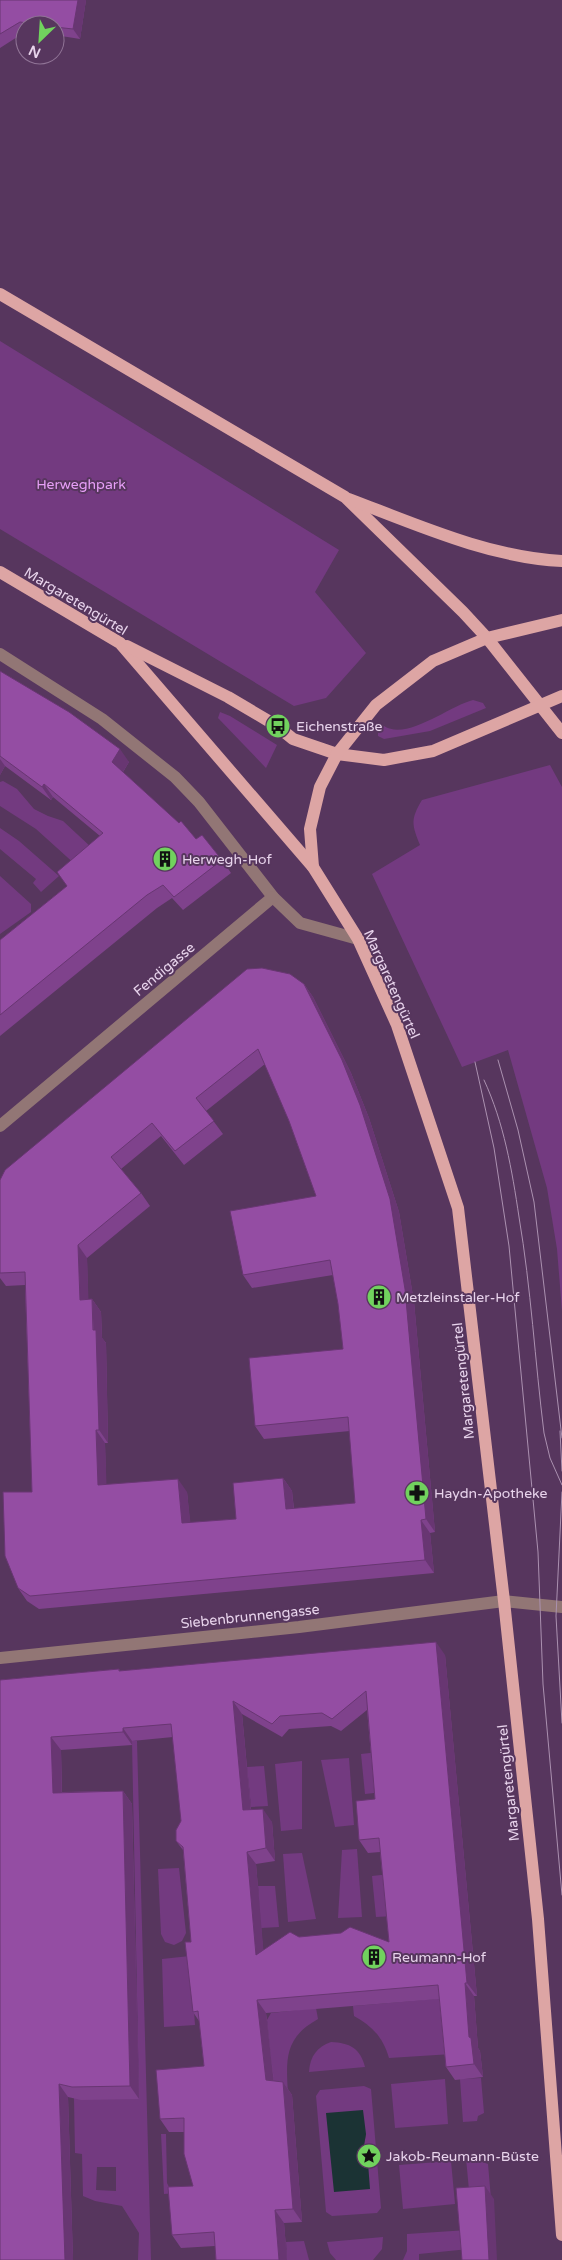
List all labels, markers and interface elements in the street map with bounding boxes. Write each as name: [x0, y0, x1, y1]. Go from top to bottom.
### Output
north arrow: [15, 15, 65, 65]
text: N: [26, 41, 43, 61]
park label: Herweghpark: [36, 476, 126, 493]
street label: Margaretengürtel: [21, 564, 130, 639]
bus stop icon: Eichenstraße: [265, 713, 291, 739]
place label: Eichenstraße: [296, 718, 383, 735]
building icon: Herwegh-Hof: [152, 846, 178, 872]
place label: Herwegh-Hof: [182, 851, 272, 868]
street label: Margaretengürtel: [360, 927, 423, 1041]
street label: Fendigasse: [130, 939, 198, 1000]
building icon: Metzleinstaler-Hof: [366, 1284, 392, 1310]
place label: Metzleinstaler-Hof: [396, 1289, 520, 1306]
street label: Margaretengürtel: [449, 1322, 478, 1440]
pharmacy icon: Haydn-Apotheke: [404, 1480, 430, 1506]
place label: Haydn-Apotheke: [434, 1485, 548, 1502]
street label: Siebenbrunnengasse: [180, 1601, 320, 1632]
street label: Margaretengürtel: [494, 1724, 523, 1842]
building icon: Reumann-Hof: [361, 1944, 387, 1970]
place label: Reumann-Hof: [392, 1949, 487, 1966]
place icon: Jakob-Reumann-Büste: [356, 2143, 382, 2169]
place label: Jakob-Reumann-Büste: [386, 2148, 539, 2165]

